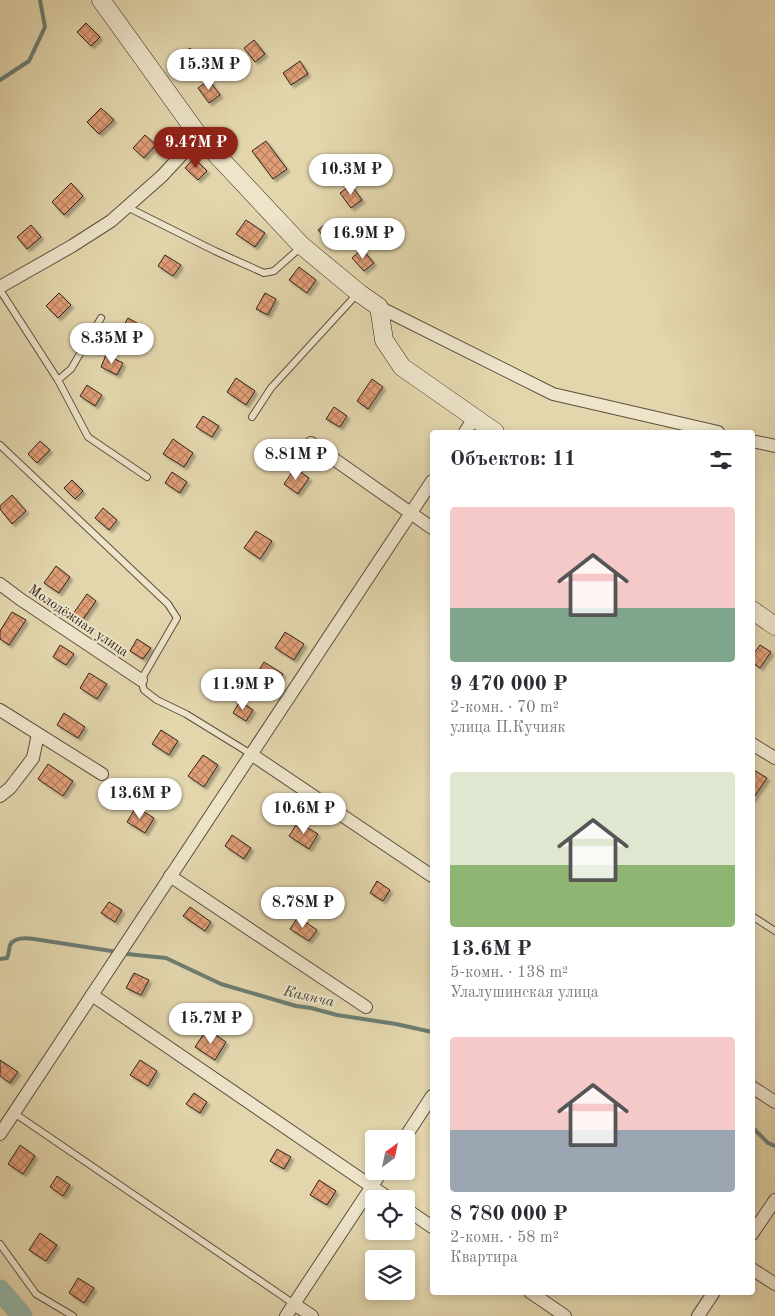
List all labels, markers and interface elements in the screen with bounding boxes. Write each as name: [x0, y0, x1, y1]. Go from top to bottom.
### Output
pin: 15.3M ₽: [163, 48, 255, 91]
text: 15.3M ₽: [178, 57, 240, 73]
pin: 9.47M ₽: [150, 126, 242, 169]
text: 9.47M ₽: [165, 135, 227, 151]
pin: 10.3M ₽: [305, 154, 397, 196]
text: 10.3M ₽: [320, 162, 382, 178]
pin: 16.9M ₽: [317, 218, 409, 260]
text: 16.9M ₽: [332, 226, 394, 242]
pin: 8.35M ₽: [66, 322, 158, 365]
text: 8.35M ₽: [81, 331, 143, 347]
pin: 8.81M ₽: [250, 438, 342, 481]
icon: filters: [707, 446, 735, 474]
text: 8.81M ₽: [265, 447, 327, 463]
text: Объектов: 11: [450, 449, 576, 470]
icon: home: [548, 540, 638, 630]
street label: Молодёжная улица: [26, 582, 131, 659]
pin: 11.9M ₽: [197, 668, 289, 711]
text: 9 470 000 ₽: [450, 674, 568, 695]
text: 11.9M ₽: [212, 677, 274, 693]
text: 2-комн. · 70 m²: [450, 700, 559, 716]
text: улица П.Кучияк: [450, 720, 566, 736]
pin: 13.6M ₽: [94, 778, 186, 820]
text: 13.6M ₽: [109, 786, 171, 802]
pin: 10.6M ₽: [258, 792, 350, 835]
text: 10.6M ₽: [273, 801, 335, 817]
icon: home: [548, 805, 638, 895]
pin: 8.78M ₽: [257, 886, 349, 929]
text: 8.78M ₽: [272, 895, 334, 911]
text: 13.6M ₽: [450, 939, 532, 960]
text: 5-комн. · 138 m²: [450, 965, 568, 981]
water label: Каянча: [281, 984, 335, 1011]
text: Улалушинская улица: [450, 985, 599, 1001]
pin: 15.7M ₽: [165, 1002, 257, 1045]
text: 15.7M ₽: [180, 1011, 242, 1027]
icon: home: [548, 1070, 638, 1160]
north arrow: [365, 1130, 415, 1180]
map controls: [365, 1130, 415, 1300]
button: locate: [365, 1190, 415, 1240]
text: 8 780 000 ₽: [450, 1204, 568, 1225]
text: 2-комн. · 58 m²: [450, 1230, 559, 1246]
button: layers: [365, 1250, 415, 1300]
text: Квартира: [450, 1250, 518, 1266]

